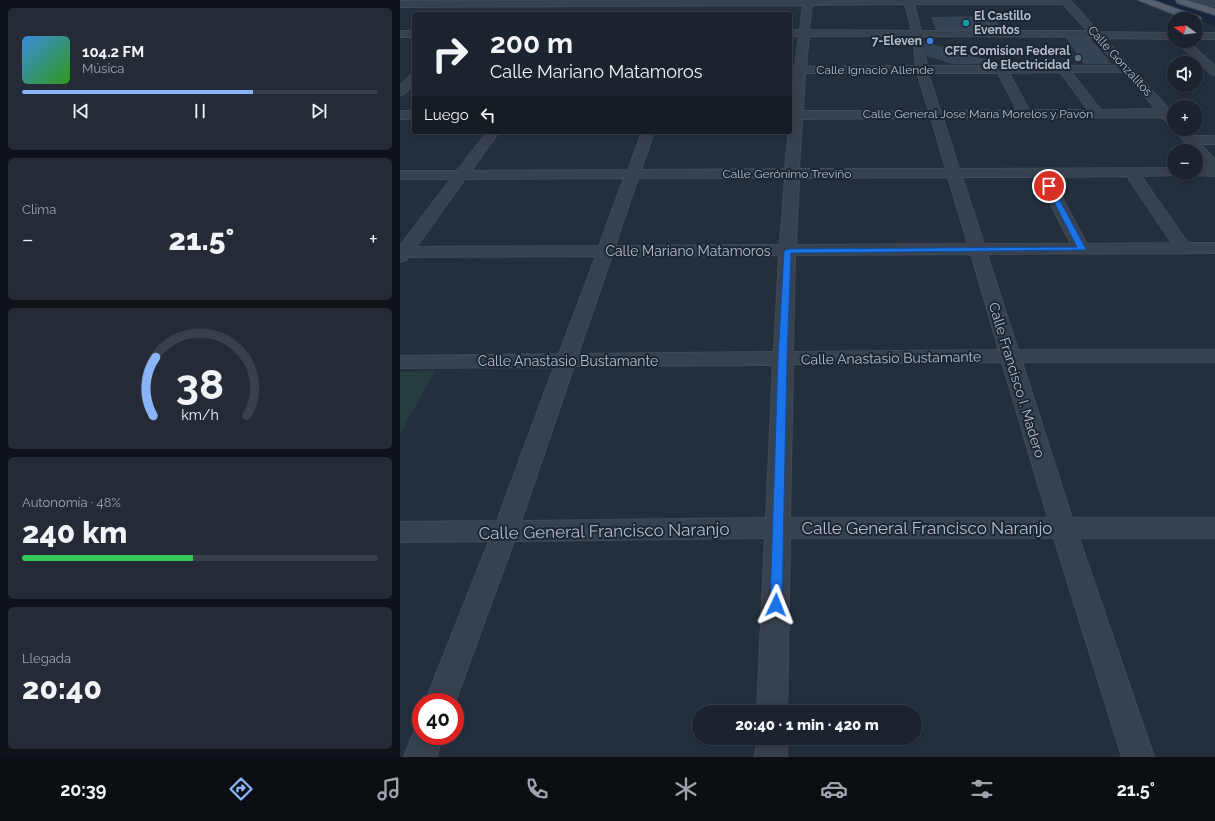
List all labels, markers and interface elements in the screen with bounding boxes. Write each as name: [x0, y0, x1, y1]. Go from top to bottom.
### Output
place label: El Castillo Eventos: [974, 9, 1031, 37]
north arrow: [1167, 12, 1203, 48]
map controls: [1167, 12, 1203, 180]
marker: El Castillo Eventos: [961, 18, 971, 28]
street label: Calle Gonzalitos: [1085, 23, 1155, 99]
text: 200 m: [490, 27, 573, 60]
icon: right: [424, 28, 476, 80]
place label: 7-Eleven: [872, 34, 922, 48]
marker: 7-Eleven: [925, 36, 935, 46]
text: 104.2 FM: [82, 43, 144, 61]
place label: CFE Comision Federal de Electricidad: [945, 44, 1070, 72]
marker: CFE Comision Federal de Electricidad: [1073, 53, 1083, 63]
button: sound: [1167, 56, 1203, 92]
text: Música: [82, 61, 124, 76]
text: Calle Mariano Matamoros: [490, 61, 702, 82]
street label: Calle Ignacio Allende: [816, 63, 934, 77]
icon: previous: [70, 100, 92, 122]
icon: pause: [189, 100, 211, 122]
icon: next: [308, 100, 330, 122]
button: +: [1167, 100, 1203, 136]
icon: left: [477, 104, 499, 126]
text: Luego: [424, 106, 469, 124]
street label: Calle General Jose María Morelos y Pavón: [863, 107, 1093, 121]
button: −: [1167, 144, 1203, 180]
street label: Calle Gerónimo Treviño: [723, 167, 851, 181]
pin: [1032, 169, 1066, 203]
icon: arrive: [1038, 175, 1060, 197]
text: Clima: [22, 202, 56, 217]
text: 21.5°: [169, 222, 234, 257]
text: −: [22, 226, 34, 252]
text: +: [369, 226, 378, 252]
street label: Calle Mariano Matamoros: [605, 243, 771, 259]
street label: Calle Francisco I. Madero: [986, 300, 1048, 460]
street label: Calle Anastasio Bustamante: [801, 348, 981, 368]
street label: Calle Anastasio Bustamante: [478, 353, 658, 369]
text: 38: [176, 360, 224, 409]
text: km/h: [181, 407, 219, 423]
text: Autonomía · 48%: [22, 495, 121, 510]
text: 240 km: [22, 515, 127, 550]
street label: Calle General Francisco Naranjo: [802, 518, 1052, 538]
street label: Calle General Francisco Naranjo: [478, 519, 730, 543]
position arrow: [755, 584, 797, 626]
text: Llegada: [22, 651, 71, 666]
text: 20:40: [22, 671, 102, 706]
speed limit sign: 40: [412, 693, 464, 745]
text: 20:40 · 1 min · 420 m: [735, 716, 879, 734]
icon: directions: [227, 775, 255, 803]
icon: music: [375, 775, 403, 803]
icon: phone: [523, 775, 551, 803]
icon: climate: [672, 775, 700, 803]
icon: car: [820, 775, 848, 803]
icon: filters: [968, 775, 996, 803]
text: 20:39: [60, 779, 106, 800]
text: 21.5°: [1117, 779, 1155, 800]

